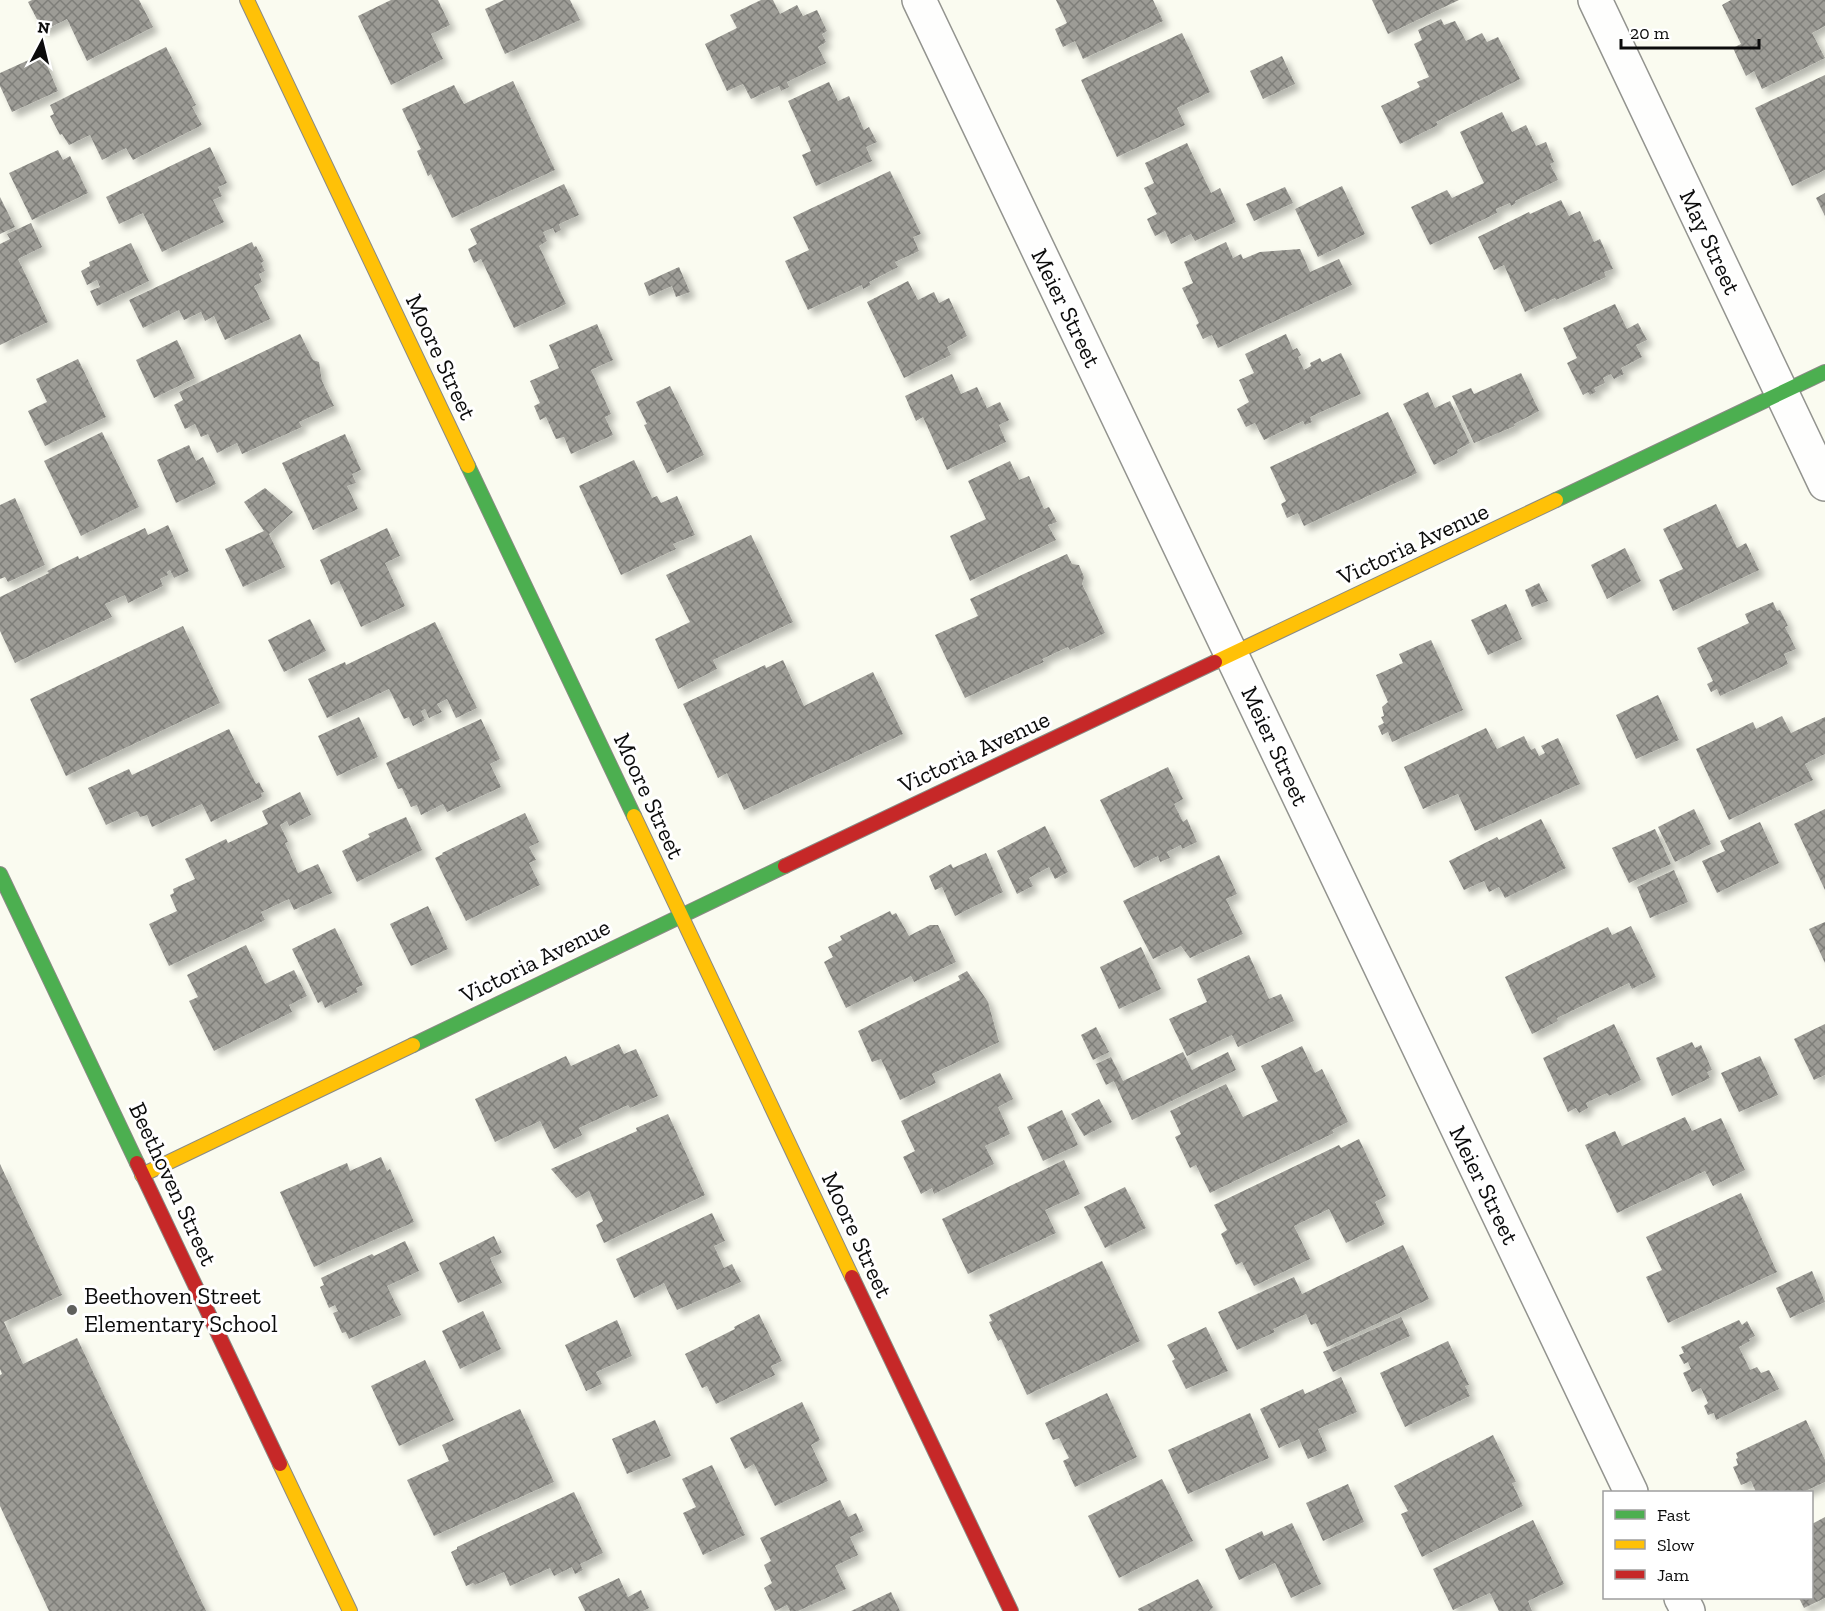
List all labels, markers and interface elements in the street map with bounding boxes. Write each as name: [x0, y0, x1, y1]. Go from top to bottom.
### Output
north arrow: [12, 12, 72, 72]
scale bar: [1621, 12, 1759, 50]
text: N: [37, 17, 51, 38]
text: 20 m: [1630, 22, 1670, 44]
street label: May Street: [1674, 185, 1747, 299]
street label: Meier Street: [1025, 244, 1108, 372]
street label: Moore Street: [400, 289, 483, 424]
street label: Victoria Avenue: [1332, 496, 1493, 592]
street label: Meier Street: [1235, 682, 1316, 810]
street label: Victoria Avenue: [893, 704, 1054, 800]
street label: Moore Street: [608, 728, 691, 863]
street label: Victoria Avenue: [454, 912, 615, 1010]
street label: Beethoven Street: [123, 1098, 224, 1270]
street label: Meier Street: [1443, 1121, 1526, 1249]
street label: Moore Street: [816, 1167, 899, 1302]
place label: Beethoven Street Elementary School: [84, 1281, 278, 1338]
marker: Beethoven Street Elementary School: [65, 1303, 79, 1317]
legend: [1603, 1491, 1813, 1599]
text: Fast: [1657, 1504, 1690, 1526]
text: Slow: [1657, 1534, 1694, 1556]
text: Jam: [1657, 1564, 1689, 1586]

